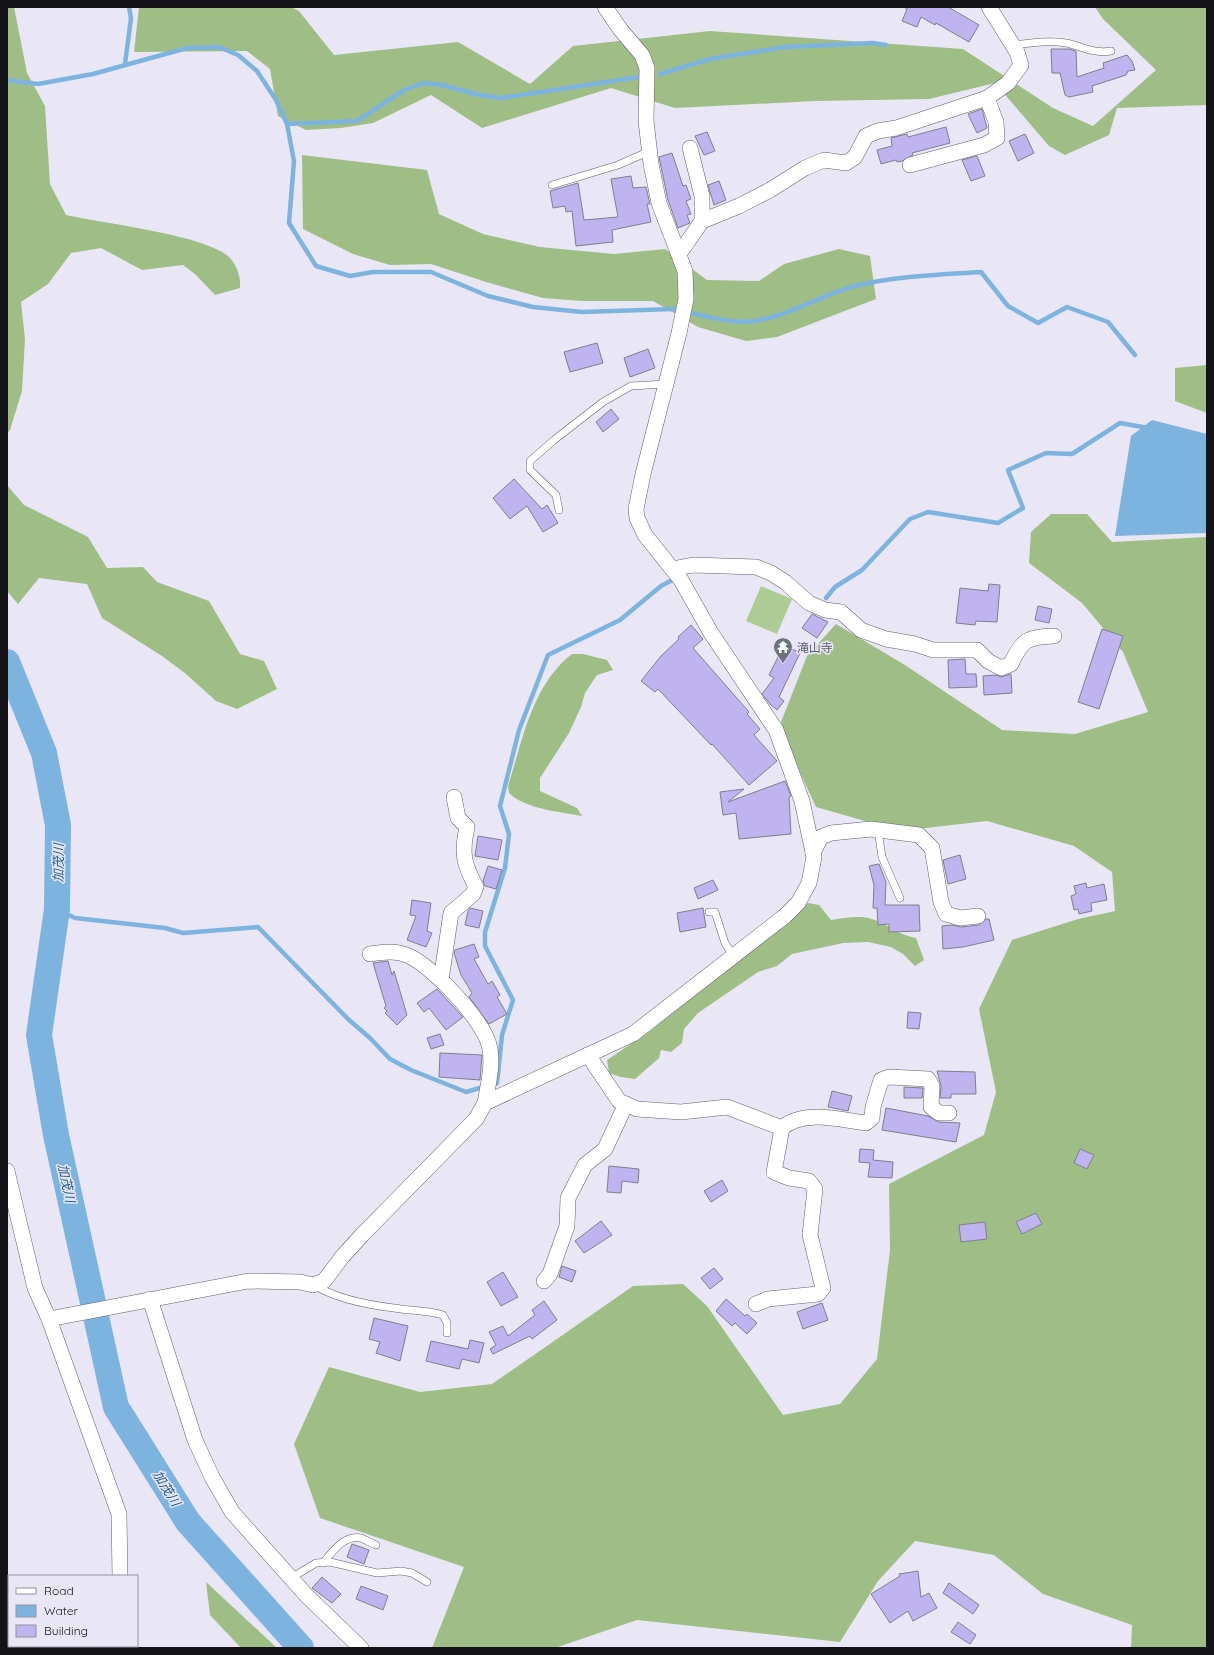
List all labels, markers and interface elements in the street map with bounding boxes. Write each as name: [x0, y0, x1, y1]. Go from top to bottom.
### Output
temple icon: 滝山寺: [772, 636, 794, 664]
place label: 滝山寺: [797, 640, 833, 655]
water label: 加茂川: [50, 841, 66, 883]
water label: 加茂川: [55, 1162, 79, 1206]
water label: 加茂川: [150, 1467, 185, 1510]
legend: [8, 1575, 138, 1647]
text: Road: [44, 1583, 74, 1598]
text: Water: [44, 1603, 79, 1618]
text: Building: [44, 1623, 88, 1638]

